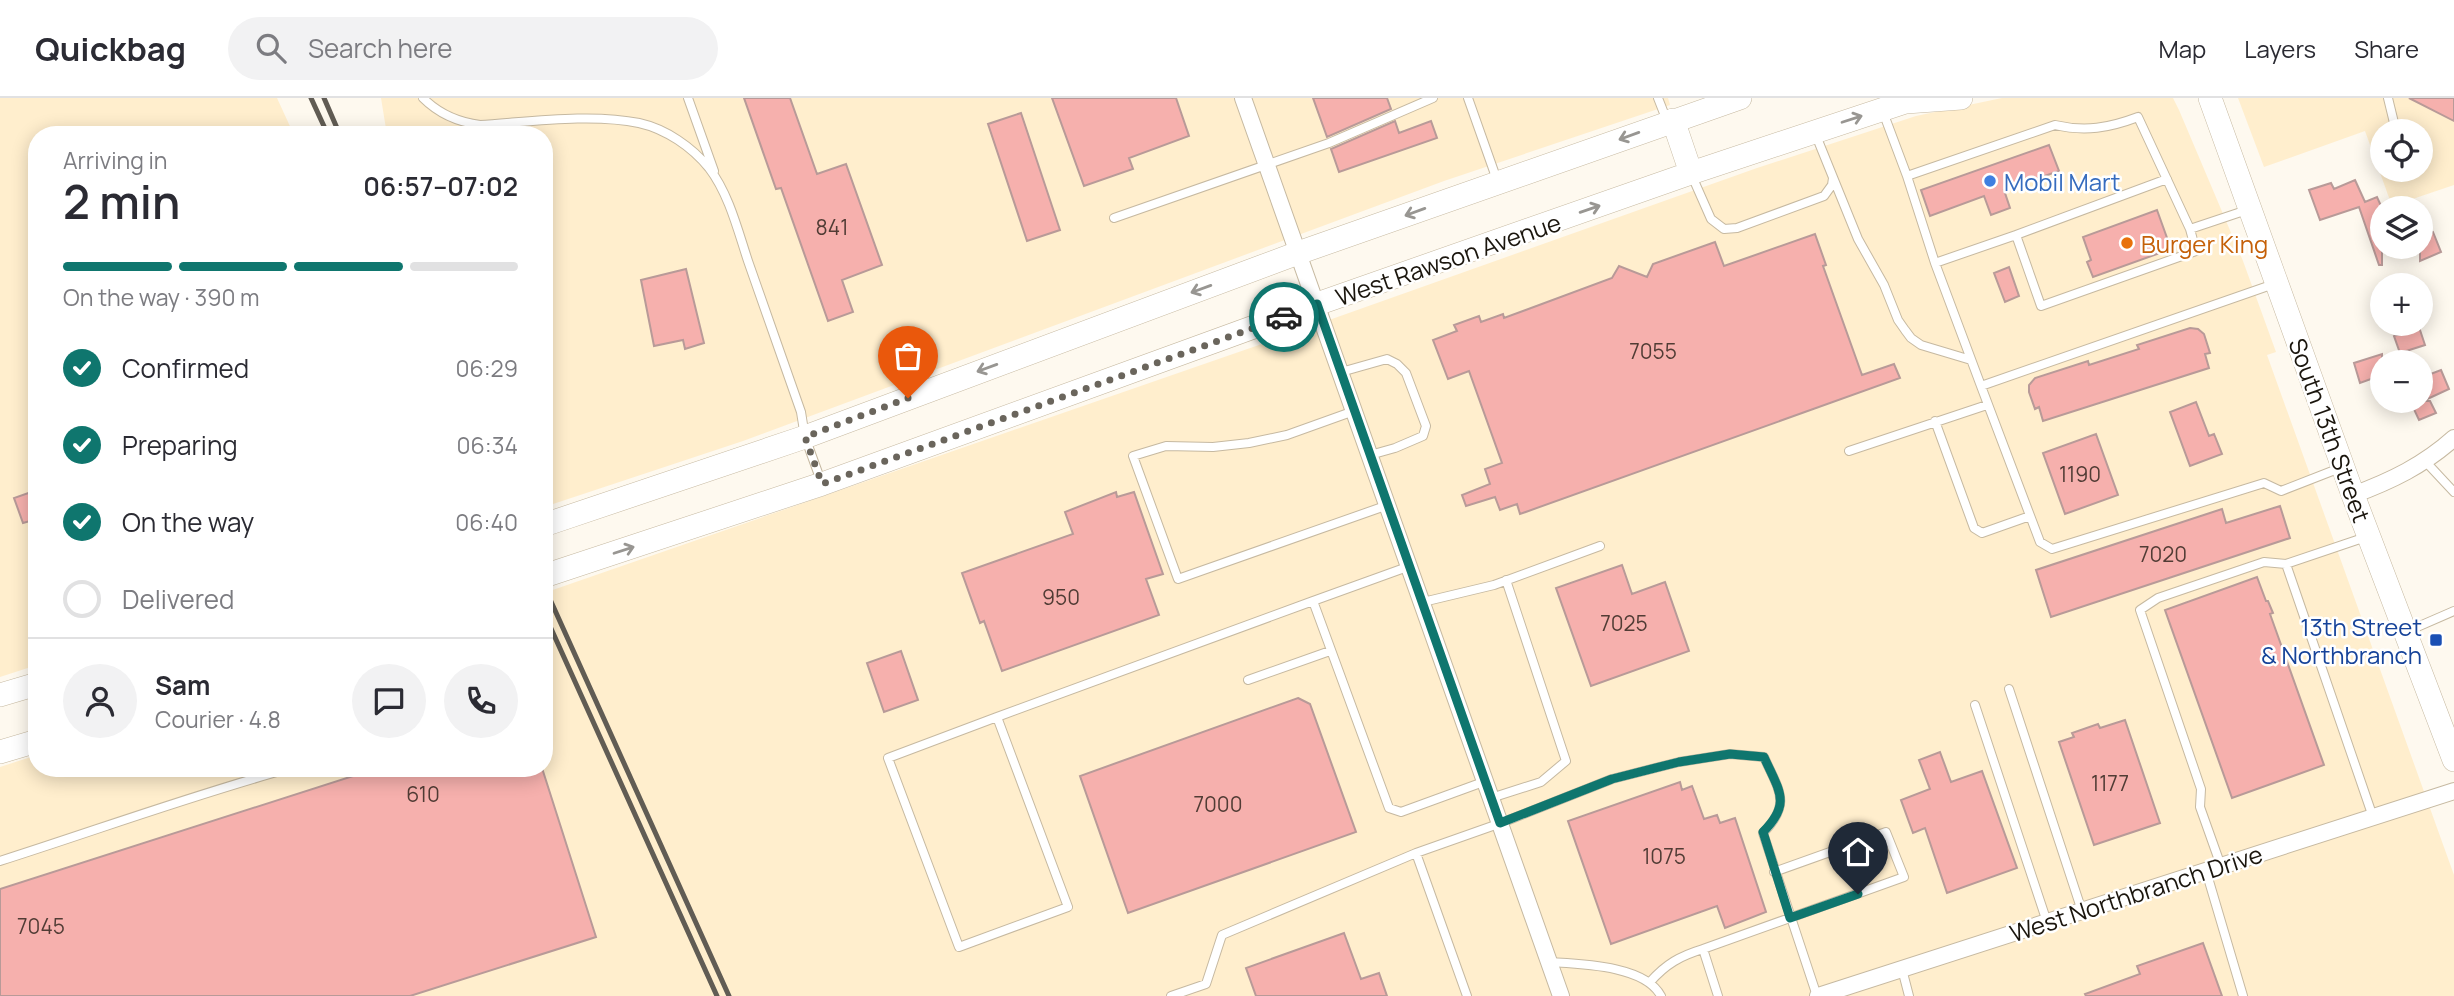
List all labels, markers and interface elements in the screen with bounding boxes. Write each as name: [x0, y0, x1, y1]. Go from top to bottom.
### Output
search box: [228, 17, 718, 80]
text: Quickbag: [35, 26, 186, 71]
icon: search: [252, 29, 290, 67]
text: Search here: [308, 30, 453, 66]
text: Map: [2159, 32, 2206, 65]
text: Layers: [2244, 32, 2316, 65]
text: Share: [2354, 32, 2419, 65]
one-way arrow: [1840, 112, 1862, 125]
map controls: [2370, 119, 2433, 413]
button: locate: [2370, 119, 2433, 182]
one-way arrow: [1619, 131, 1641, 143]
text: Arriving in: [63, 144, 168, 176]
place label: Mobil Mart: [2004, 165, 2120, 198]
text: 06:57–07:02: [363, 168, 518, 204]
text: 2 min: [63, 170, 180, 233]
marker: Mobil Mart: [1982, 173, 1998, 189]
button: layers: [2370, 196, 2433, 259]
one-way arrow: [1578, 202, 1600, 214]
street label: West Rawson Avenue: [1331, 205, 1565, 313]
one-way arrow: [1404, 207, 1426, 219]
house number: 841: [816, 213, 848, 241]
place label: Burger King: [2141, 227, 2268, 260]
marker: Burger King: [2119, 235, 2135, 251]
button: +: [2370, 273, 2433, 336]
text: On the way · 390 m: [63, 281, 260, 313]
courier: [1249, 282, 1319, 352]
one-way arrow: [1190, 284, 1212, 297]
icon: car: [1265, 298, 1303, 336]
pin: [878, 326, 938, 398]
street label: South 13th Street: [2281, 333, 2379, 527]
icon: bag: [889, 337, 927, 375]
house number: 7055: [1629, 337, 1677, 365]
icon: check: [63, 349, 101, 387]
text: Confirmed: [122, 350, 249, 386]
button: −: [2370, 350, 2433, 413]
text: 06:29: [455, 352, 518, 384]
one-way arrow: [977, 363, 999, 376]
icon: check: [63, 426, 101, 464]
text: Preparing: [122, 427, 238, 463]
text: 06:34: [457, 429, 518, 461]
house number: 1190: [2059, 460, 2101, 488]
icon: check: [63, 503, 101, 541]
text: On the way: [122, 504, 254, 540]
text: 06:40: [455, 506, 518, 538]
house number: 7020: [2139, 540, 2187, 568]
one-way arrow: [612, 543, 634, 555]
text: Delivered: [122, 581, 234, 617]
house number: 950: [1042, 583, 1080, 611]
house number: 7025: [1600, 609, 1648, 637]
place label: 13th Street & Northbranch: [2261, 610, 2422, 671]
marker: 13th Street & Northbranch: [2428, 632, 2444, 648]
button: person: [63, 664, 137, 738]
button: chat: [352, 664, 426, 738]
button: phone: [444, 664, 518, 738]
text: Sam: [155, 667, 210, 703]
text: Courier · 4.8: [155, 703, 281, 735]
house number: 1177: [2091, 769, 2129, 797]
house number: 610: [406, 780, 440, 808]
house number: 7000: [1194, 790, 1242, 818]
pin: [1828, 822, 1888, 894]
icon: home: [1839, 833, 1877, 871]
street label: West Northbranch Drive: [2006, 837, 2266, 949]
house number: 1075: [1642, 842, 1686, 870]
house number: 7045: [17, 912, 65, 940]

